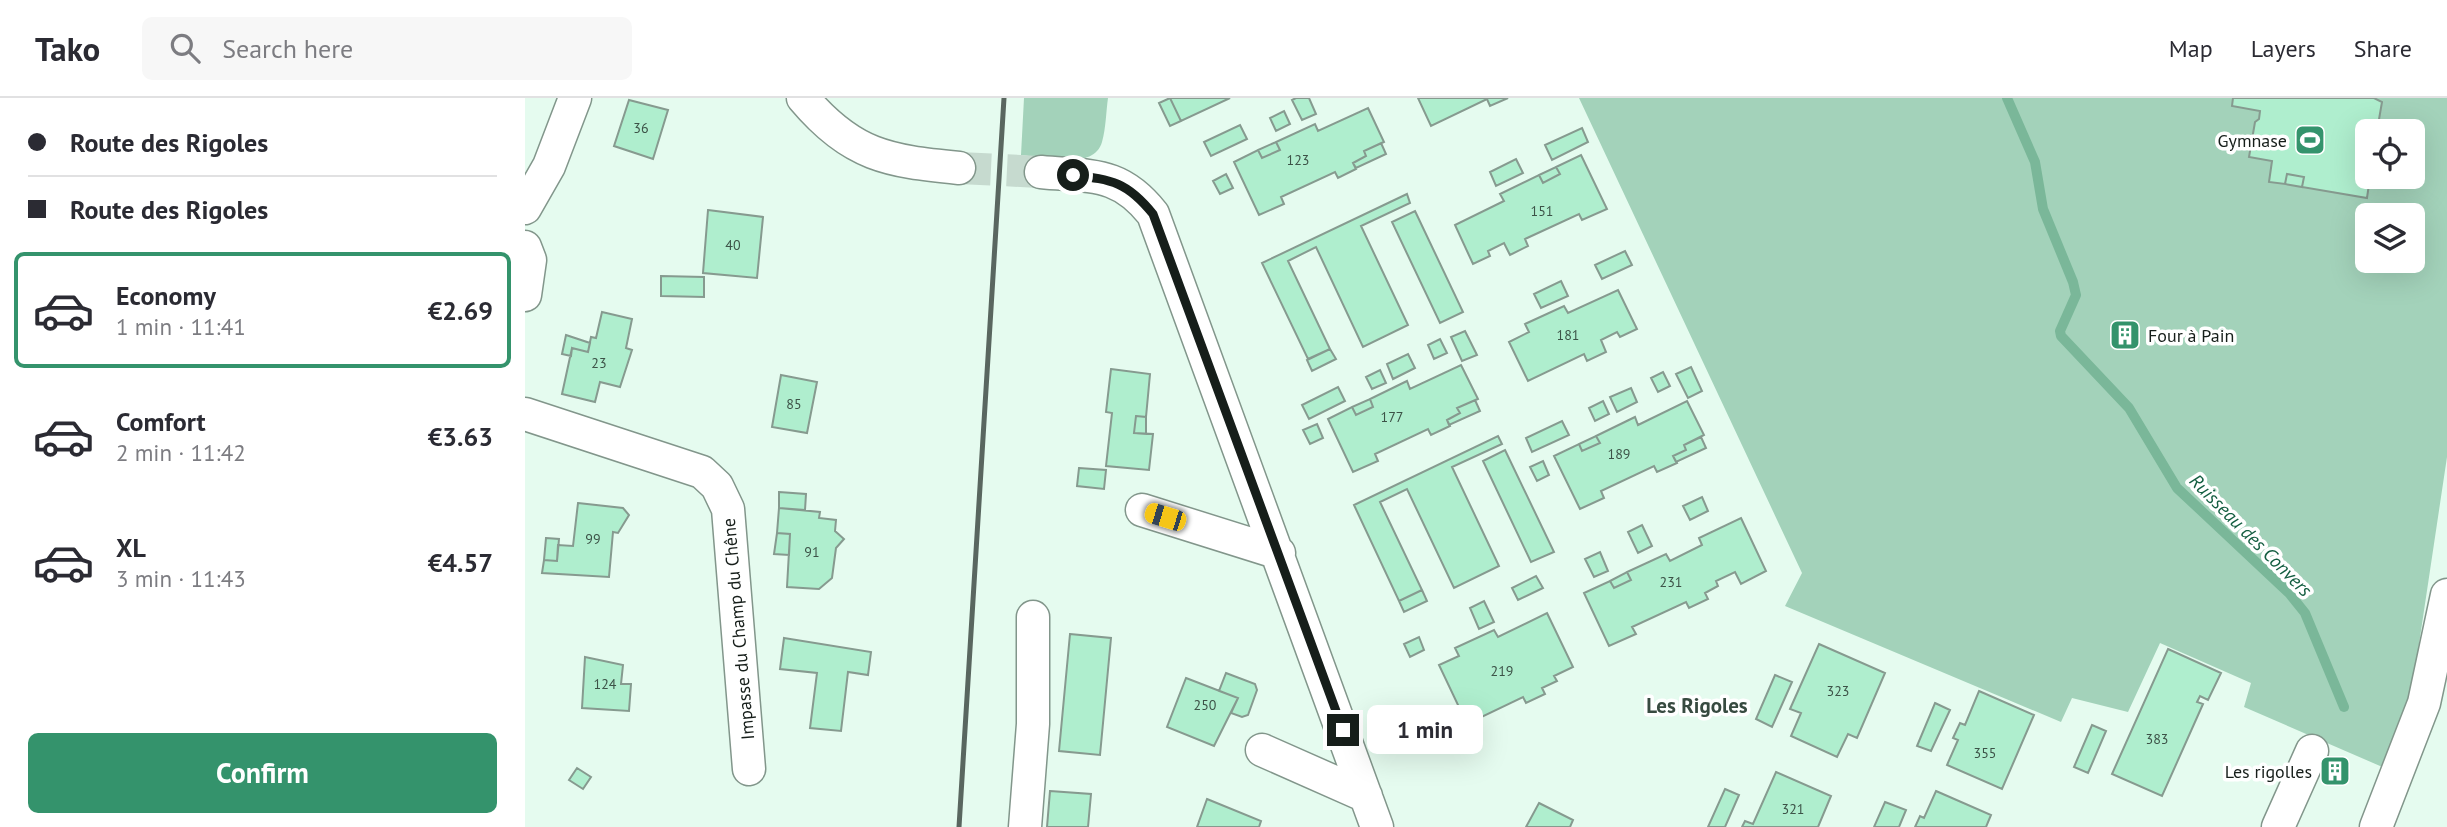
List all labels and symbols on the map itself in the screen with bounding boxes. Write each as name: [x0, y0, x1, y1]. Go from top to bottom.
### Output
house number: 36: [633, 119, 649, 137]
sports icon: Gymnase: [2293, 123, 2327, 157]
place label: Gymnase: [2217, 129, 2287, 152]
house number: 123: [1287, 151, 1309, 169]
route start: [1057, 159, 1089, 191]
house number: 151: [1531, 202, 1553, 220]
house number: 40: [725, 236, 741, 254]
building icon: Four à Pain: [2108, 318, 2142, 352]
place label: Four à Pain: [2148, 324, 2234, 347]
house number: 181: [1557, 326, 1579, 344]
house number: 23: [591, 354, 607, 372]
house number: 85: [786, 395, 802, 413]
house number: 177: [1381, 408, 1403, 426]
house number: 189: [1608, 445, 1630, 463]
water label: Ruisseau des Convers: [2185, 469, 2318, 602]
car: [1142, 501, 1189, 533]
street label: Impasse du Champ du Chêne: [717, 517, 759, 741]
house number: 99: [585, 530, 601, 548]
house number: 91: [804, 543, 820, 561]
house number: 231: [1660, 573, 1682, 591]
house number: 219: [1491, 662, 1513, 680]
house number: 124: [594, 675, 617, 693]
house number: 323: [1827, 682, 1849, 700]
district label: Les Rigoles: [1646, 692, 1748, 719]
house number: 250: [1194, 696, 1217, 714]
callout: 1 min: [1367, 706, 1483, 754]
route end: [1327, 714, 1359, 746]
house number: 383: [2146, 730, 2168, 748]
house number: 355: [1974, 744, 1996, 762]
building icon: Les rigolles: [2318, 754, 2352, 788]
place label: Les rigolles: [2225, 760, 2312, 783]
house number: 321: [1782, 800, 1804, 818]

